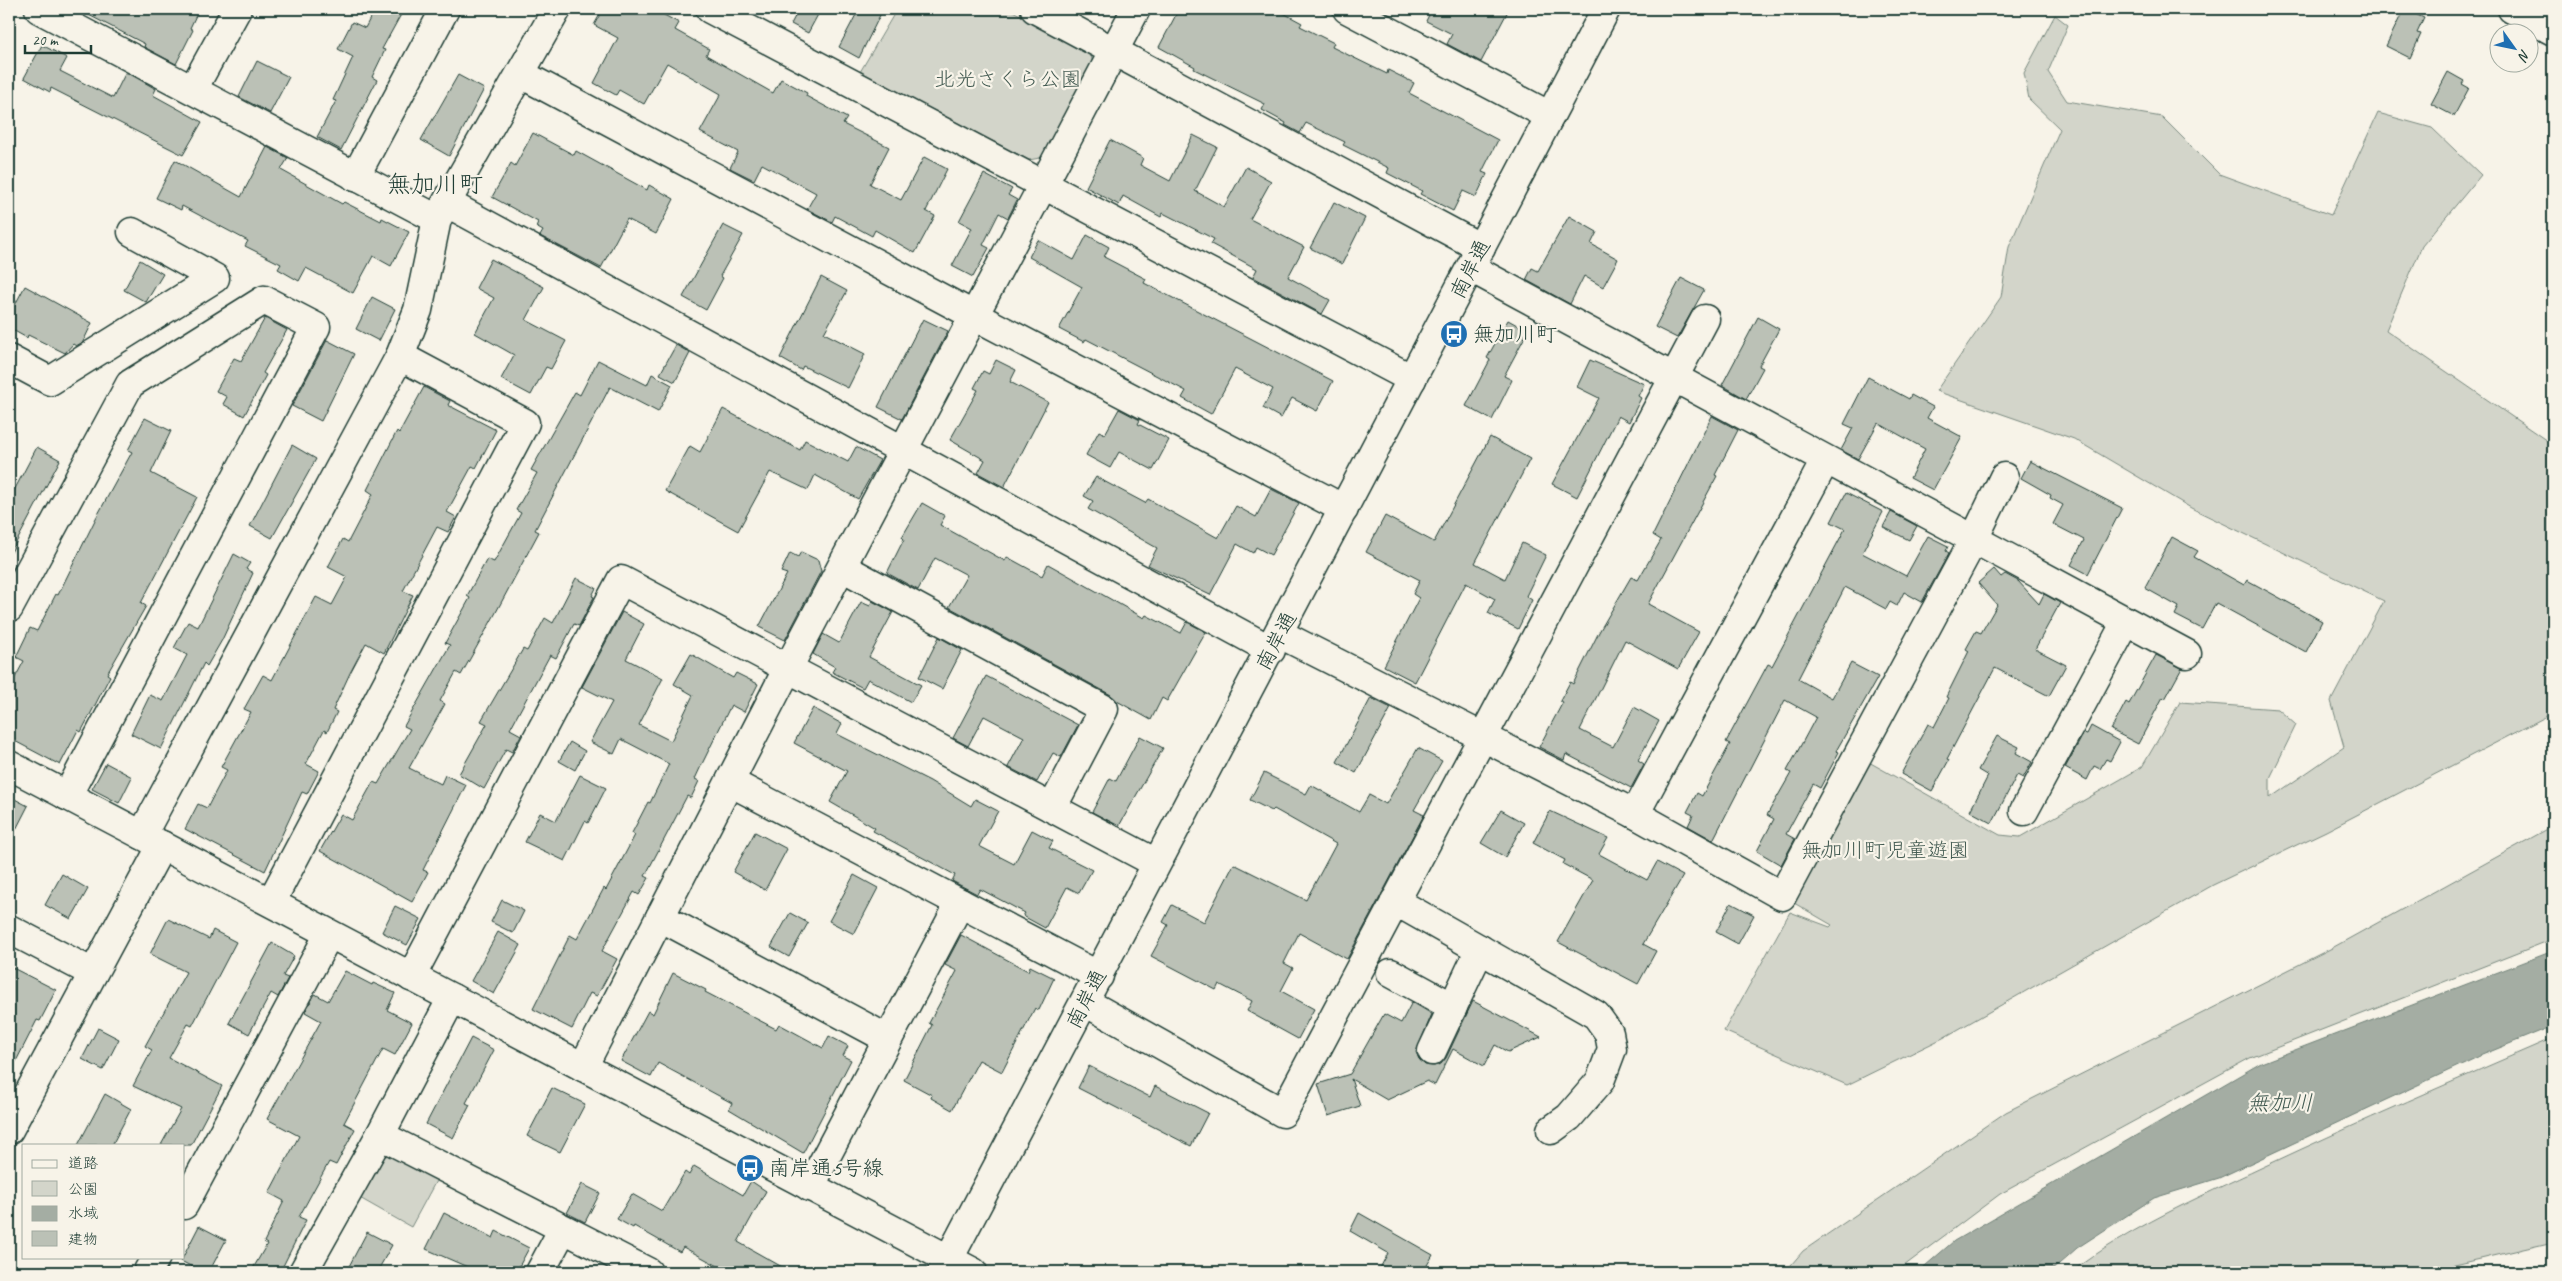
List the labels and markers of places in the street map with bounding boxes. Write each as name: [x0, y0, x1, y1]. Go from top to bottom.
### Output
bus stop icon: 無加川町: [1439, 319, 1469, 349]
place label: 無加川町: [1473, 321, 1557, 347]
bus stop icon: 南岸通5号線: [735, 1153, 765, 1183]
place label: 南岸通5号線: [769, 1155, 883, 1181]

